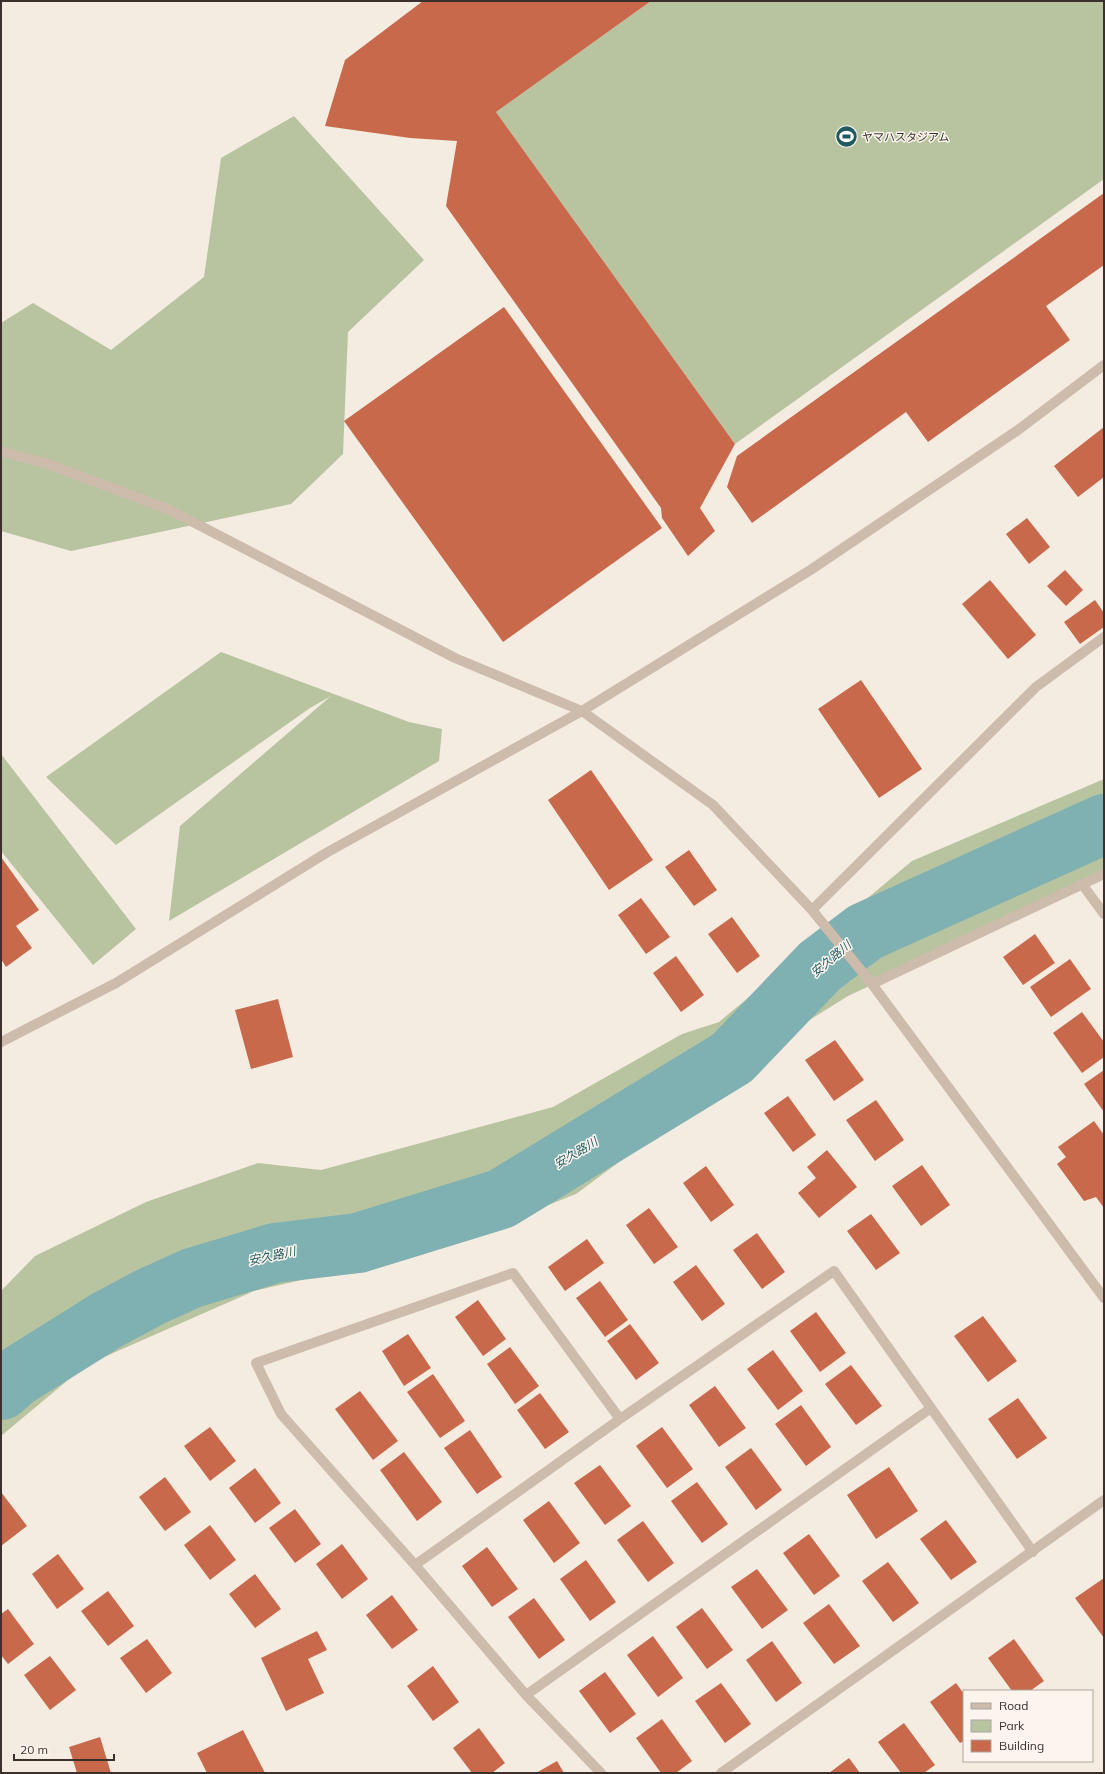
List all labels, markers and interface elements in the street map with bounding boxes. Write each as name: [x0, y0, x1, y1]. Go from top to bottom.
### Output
sports icon: ヤマハスタジアム: [833, 124, 859, 150]
place label: ヤマハスタジアム: [862, 130, 949, 144]
water label: 安久路川: [807, 936, 855, 980]
water label: 安久路川: [551, 1133, 602, 1171]
water label: 安久路川: [247, 1243, 299, 1268]
legend: [963, 1690, 1093, 1762]
text: Road: [999, 1698, 1028, 1713]
text: Park: [999, 1718, 1025, 1733]
scale bar: [14, 1736, 114, 1762]
text: Building: [999, 1738, 1044, 1753]
text: 20 m: [20, 1742, 48, 1757]

